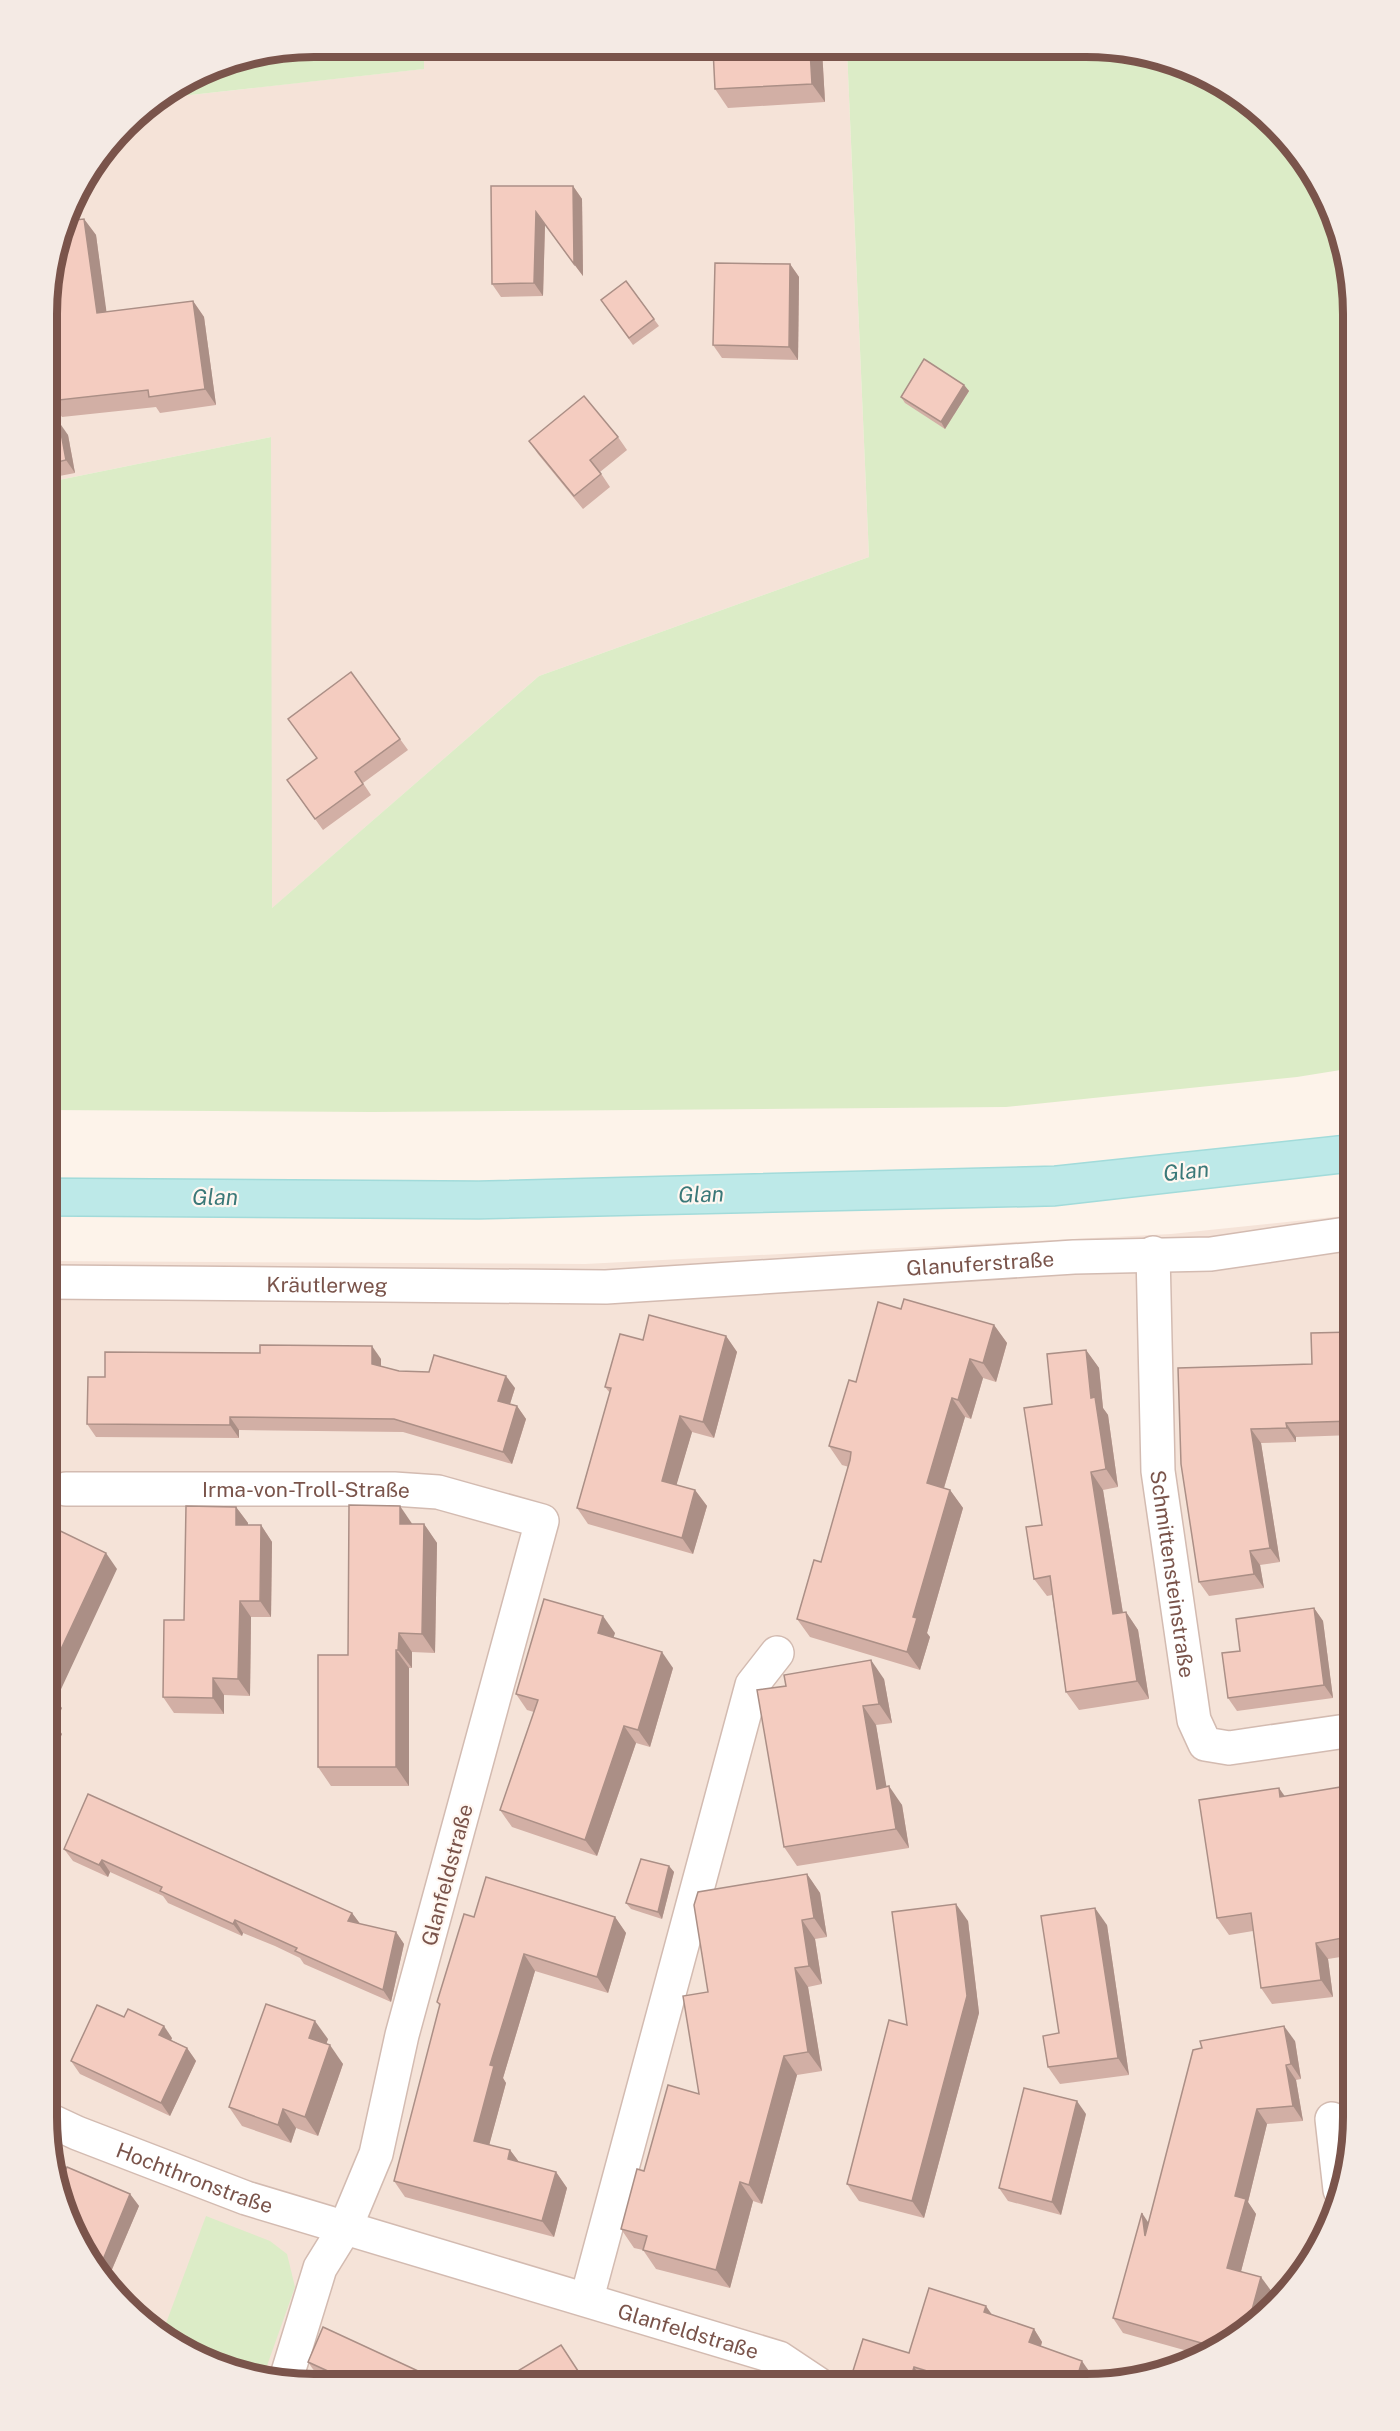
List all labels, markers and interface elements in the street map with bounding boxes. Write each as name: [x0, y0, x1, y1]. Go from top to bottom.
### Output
water label: Glan: [1162, 1156, 1210, 1186]
water label: Glan: [678, 1181, 724, 1207]
water label: Glan: [192, 1184, 238, 1210]
street label: Glanuferstraße: [905, 1246, 1055, 1280]
street label: Kräutlerweg: [266, 1271, 388, 1298]
street label: Schmittensteinstraße: [1146, 1468, 1200, 1679]
street label: Irma-von-Troll-Straße: [202, 1477, 411, 1503]
street label: Glanfeldstraße: [416, 1801, 478, 1949]
street label: Hochthronstraße: [113, 2137, 276, 2218]
street label: Glanfeldstraße: [615, 2298, 762, 2364]

